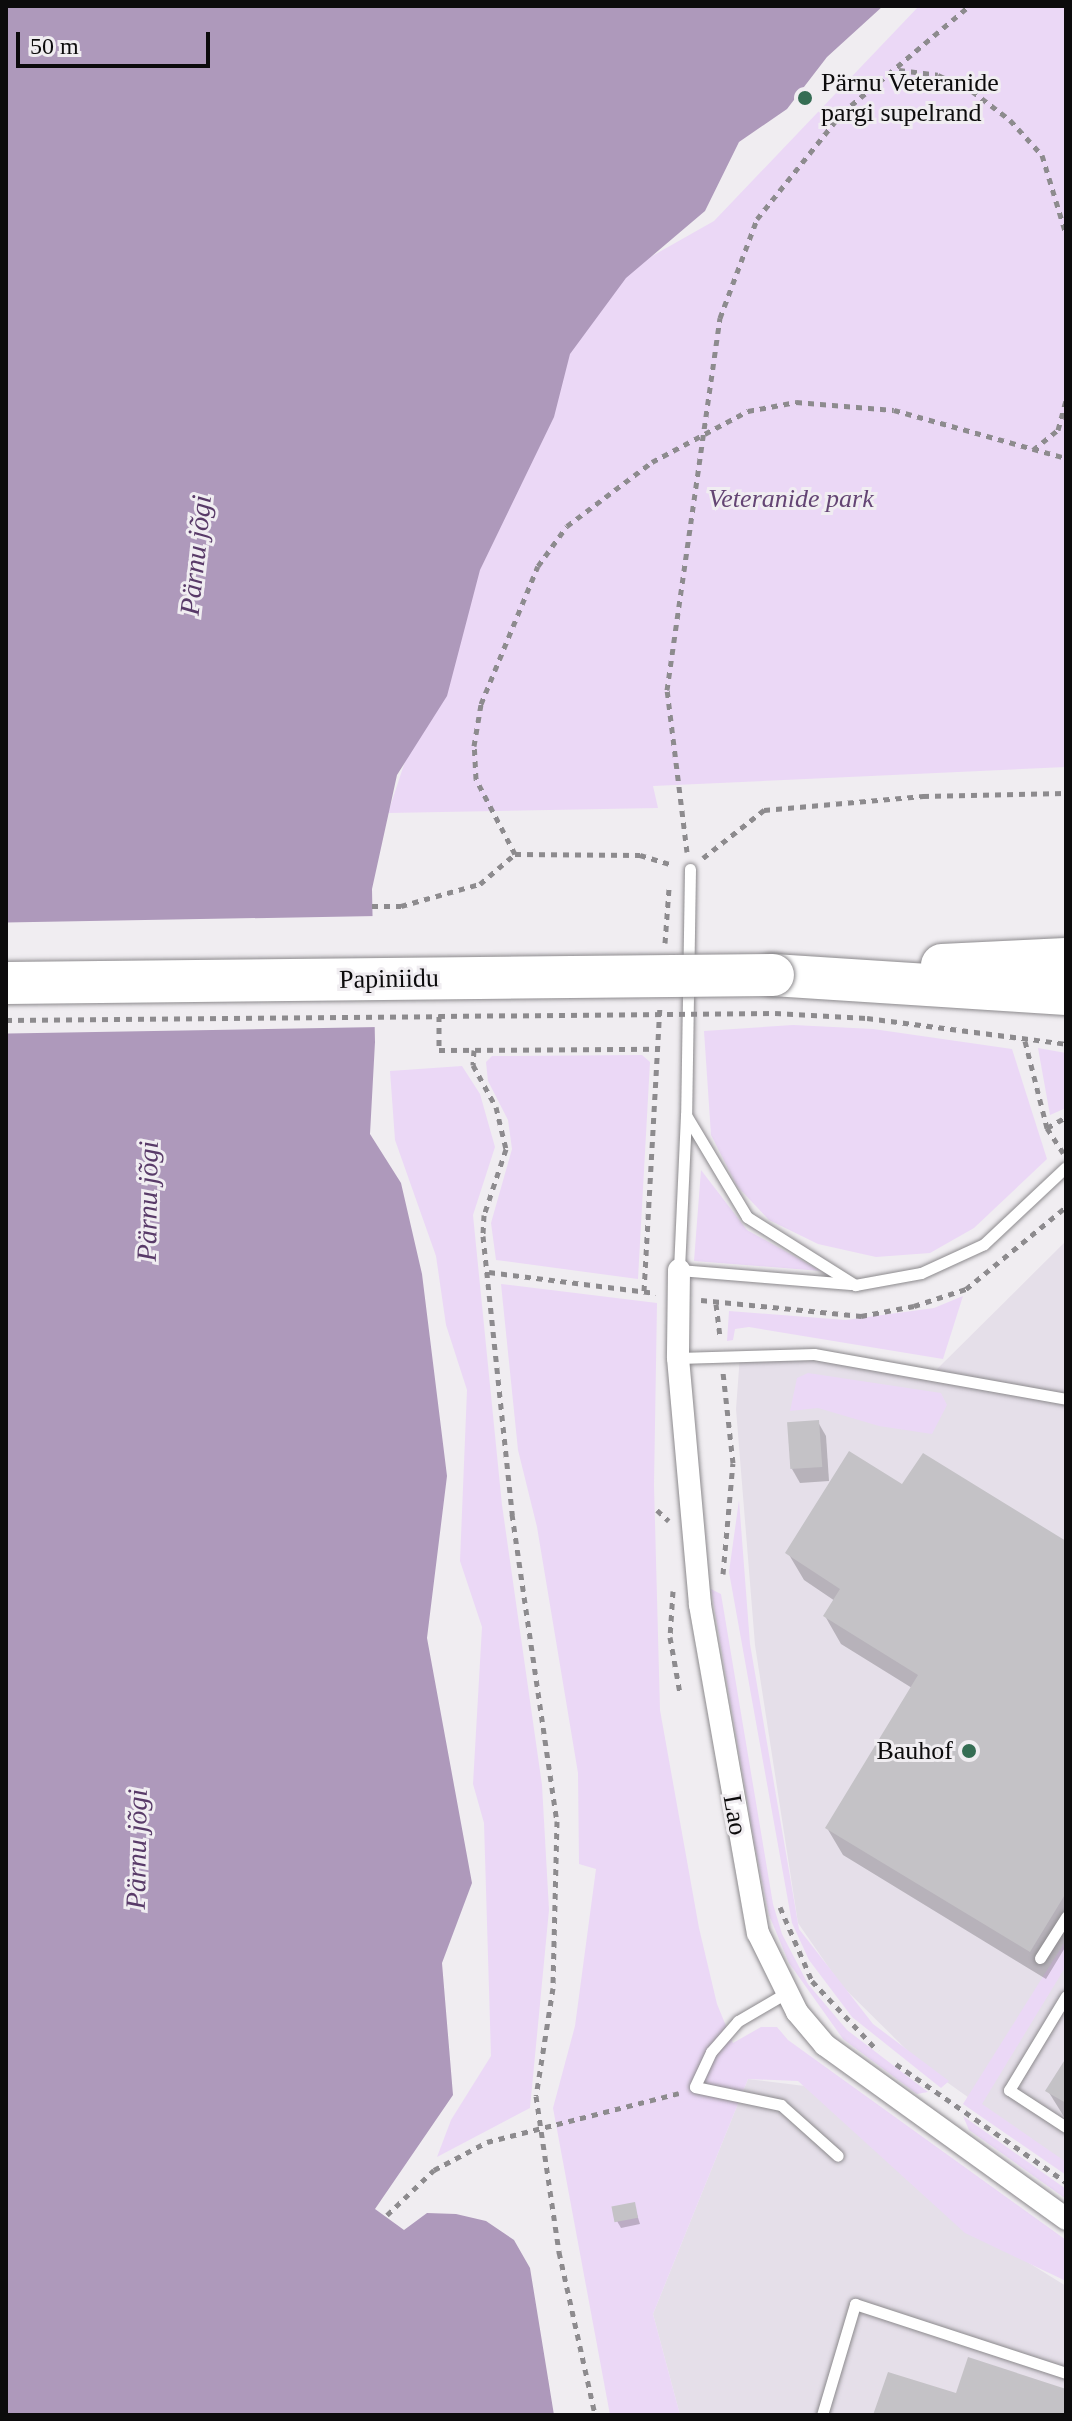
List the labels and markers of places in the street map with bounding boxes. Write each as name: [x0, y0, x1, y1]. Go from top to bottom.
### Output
place label: Pärnu Veteranide pargi supelrand: [821, 67, 999, 128]
marker: Pärnu Veteranide pargi supelrand: [796, 89, 814, 107]
place label: Bauhof: [876, 1735, 953, 1767]
marker: Bauhof: [960, 1742, 978, 1760]

